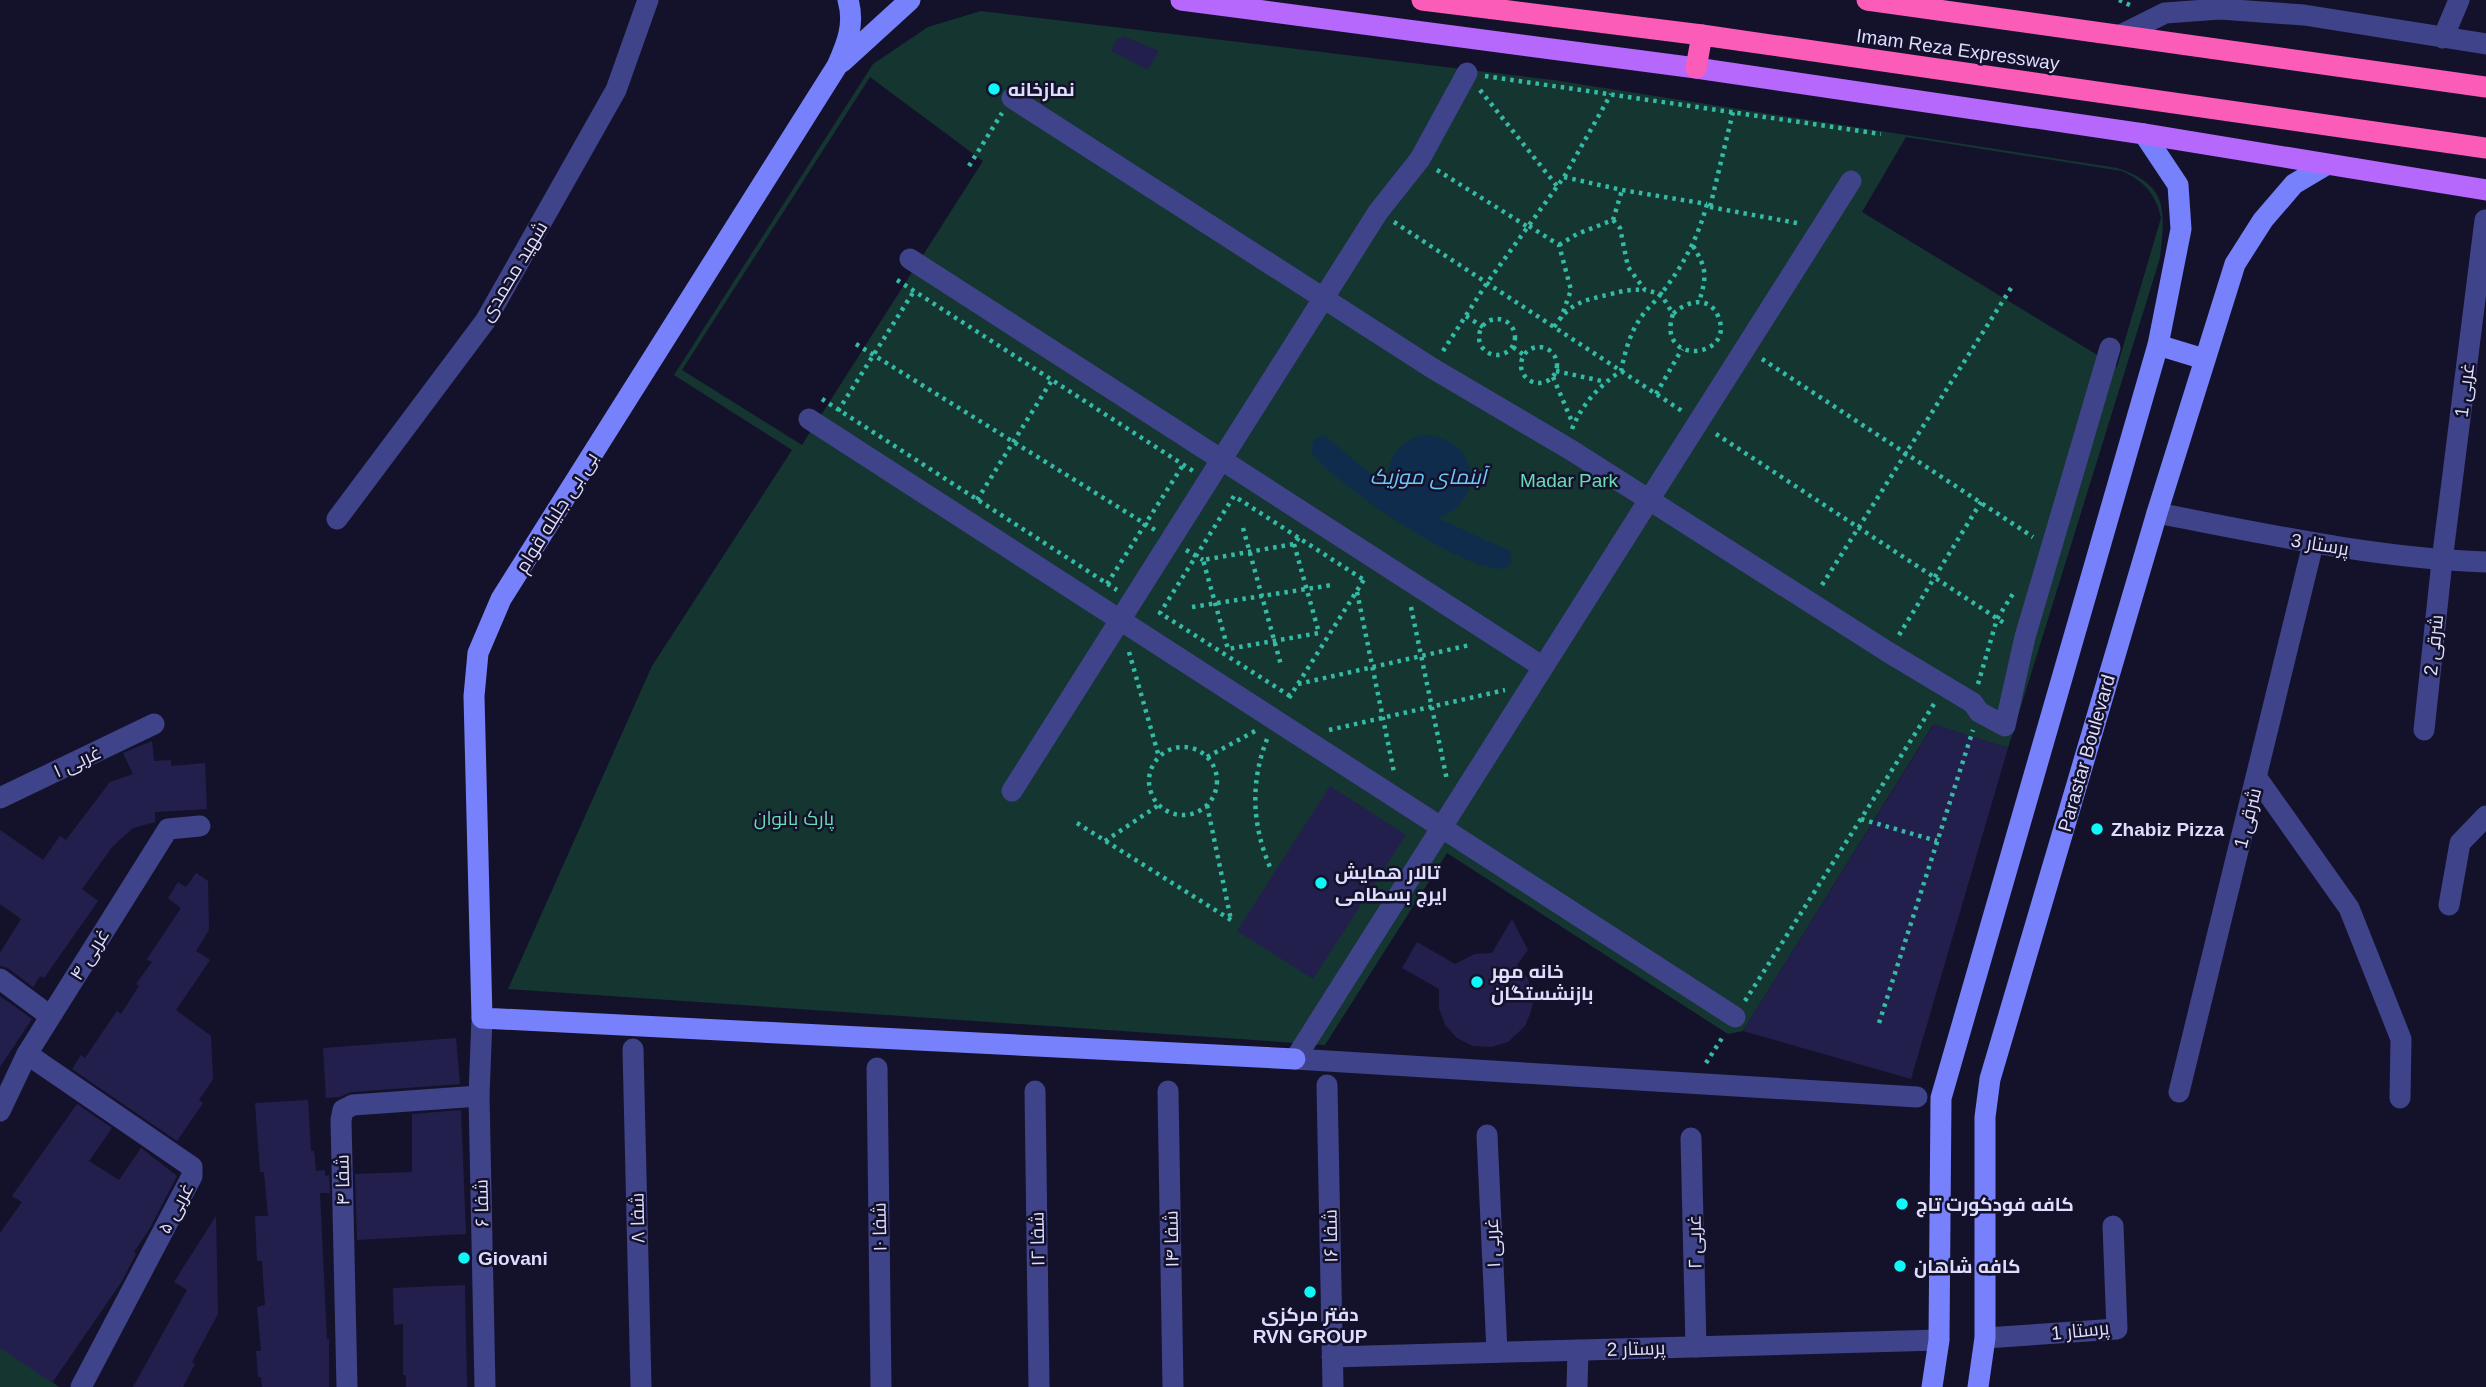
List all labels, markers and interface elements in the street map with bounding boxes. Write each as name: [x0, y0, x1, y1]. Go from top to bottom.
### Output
street label: Imam Reza Expressway: [1855, 25, 2061, 74]
place label: نمازخانه: [1008, 79, 1075, 102]
marker: نمازخانه: [986, 81, 1002, 97]
street label: شهید محمدی: [475, 217, 552, 326]
street label: غربی 1: [2451, 362, 2479, 419]
street label: بی بی جلیله قوام: [511, 448, 604, 578]
water label: آبنمای موزیک: [1370, 465, 1491, 490]
park label: Madar Park: [1520, 470, 1619, 491]
street label: پرستار 3: [2289, 530, 2350, 561]
street label: شرقی 2: [2420, 613, 2448, 677]
street label: Parastar Boulevard: [2054, 672, 2119, 834]
street label: غربی ۱: [50, 741, 105, 782]
street label: شرقی 1: [2230, 786, 2266, 851]
park label: پارک بانوان: [754, 808, 834, 831]
place label: Zhabiz Pizza: [2111, 819, 2224, 840]
marker: Zhabiz Pizza: [2089, 821, 2105, 837]
place label: تالار همایش ایرج بسطامی: [1335, 862, 1447, 908]
marker: تالار همایش ایرج بسطامی: [1313, 875, 1329, 891]
street label: غربی ۴: [65, 925, 114, 984]
place label: خانه مهر بازنشستگان: [1490, 961, 1593, 1006]
marker: خانه مهر بازنشستگان: [1469, 974, 1485, 990]
street label: شفا ۴: [332, 1154, 353, 1206]
street label: غربی ۵: [153, 1179, 198, 1238]
street label: شفا ۶: [471, 1179, 492, 1227]
street label: شفا ۸: [627, 1193, 648, 1243]
place label: کافه فودکورت تاج: [1916, 1194, 2074, 1218]
marker: کافه فودکورت تاج: [1894, 1196, 1910, 1212]
street label: شفا ۱۰: [869, 1202, 890, 1252]
street label: شفا ۱۶: [1320, 1209, 1341, 1263]
street label: شفا ۱۴: [1161, 1210, 1182, 1268]
street label: شفا ۱۲: [1027, 1211, 1048, 1266]
street label: ۲ غربی: [1684, 1215, 1706, 1269]
street label: ۱ غربی: [1481, 1217, 1505, 1268]
place label: Giovani: [478, 1248, 548, 1269]
marker: Giovani: [456, 1250, 472, 1266]
place label: کافه شاهان: [1914, 1256, 2021, 1278]
marker: کافه شاهان: [1892, 1258, 1908, 1274]
marker: دفتر مرکزی RVN GROUP: [1302, 1284, 1318, 1300]
place label: دفتر مرکزی RVN GROUP: [1253, 1304, 1368, 1347]
street label: پرستار 1: [2050, 1317, 2110, 1346]
street label: پرستار 2: [1606, 1337, 1666, 1362]

